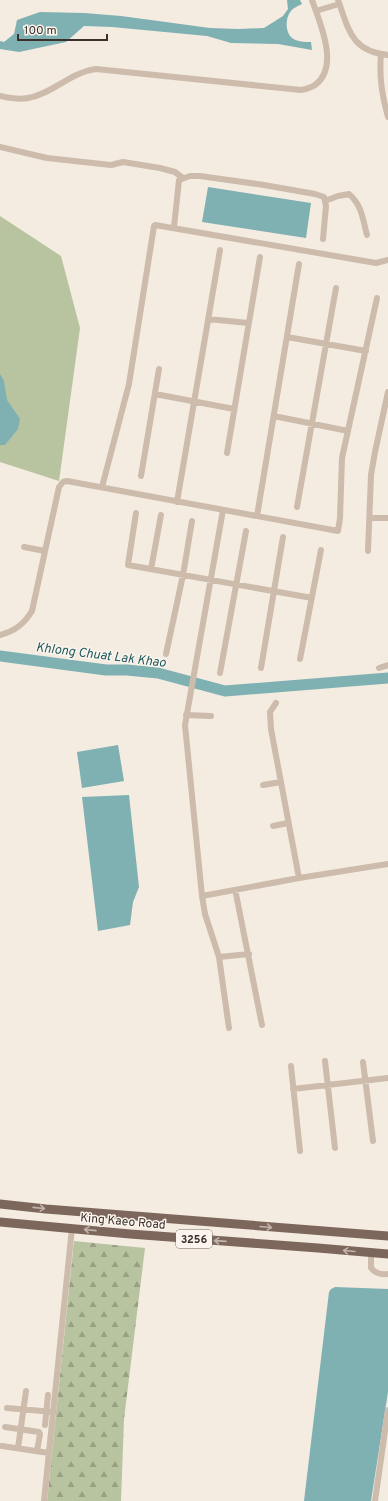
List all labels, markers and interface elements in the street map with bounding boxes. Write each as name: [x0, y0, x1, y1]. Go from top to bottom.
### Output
scale bar: [18, 16, 107, 42]
text: 100 m: [24, 23, 57, 39]
water label: Khlong Chuat Lak Khao: [35, 640, 167, 672]
one-way arrow: [32, 1204, 45, 1212]
street label: King Kaeo Road: [80, 1210, 166, 1234]
one-way arrow: [259, 1223, 272, 1230]
one-way arrow: [84, 1227, 97, 1234]
road number: 3256: [176, 1230, 212, 1248]
one-way arrow: [214, 1237, 227, 1244]
one-way arrow: [343, 1247, 356, 1254]

